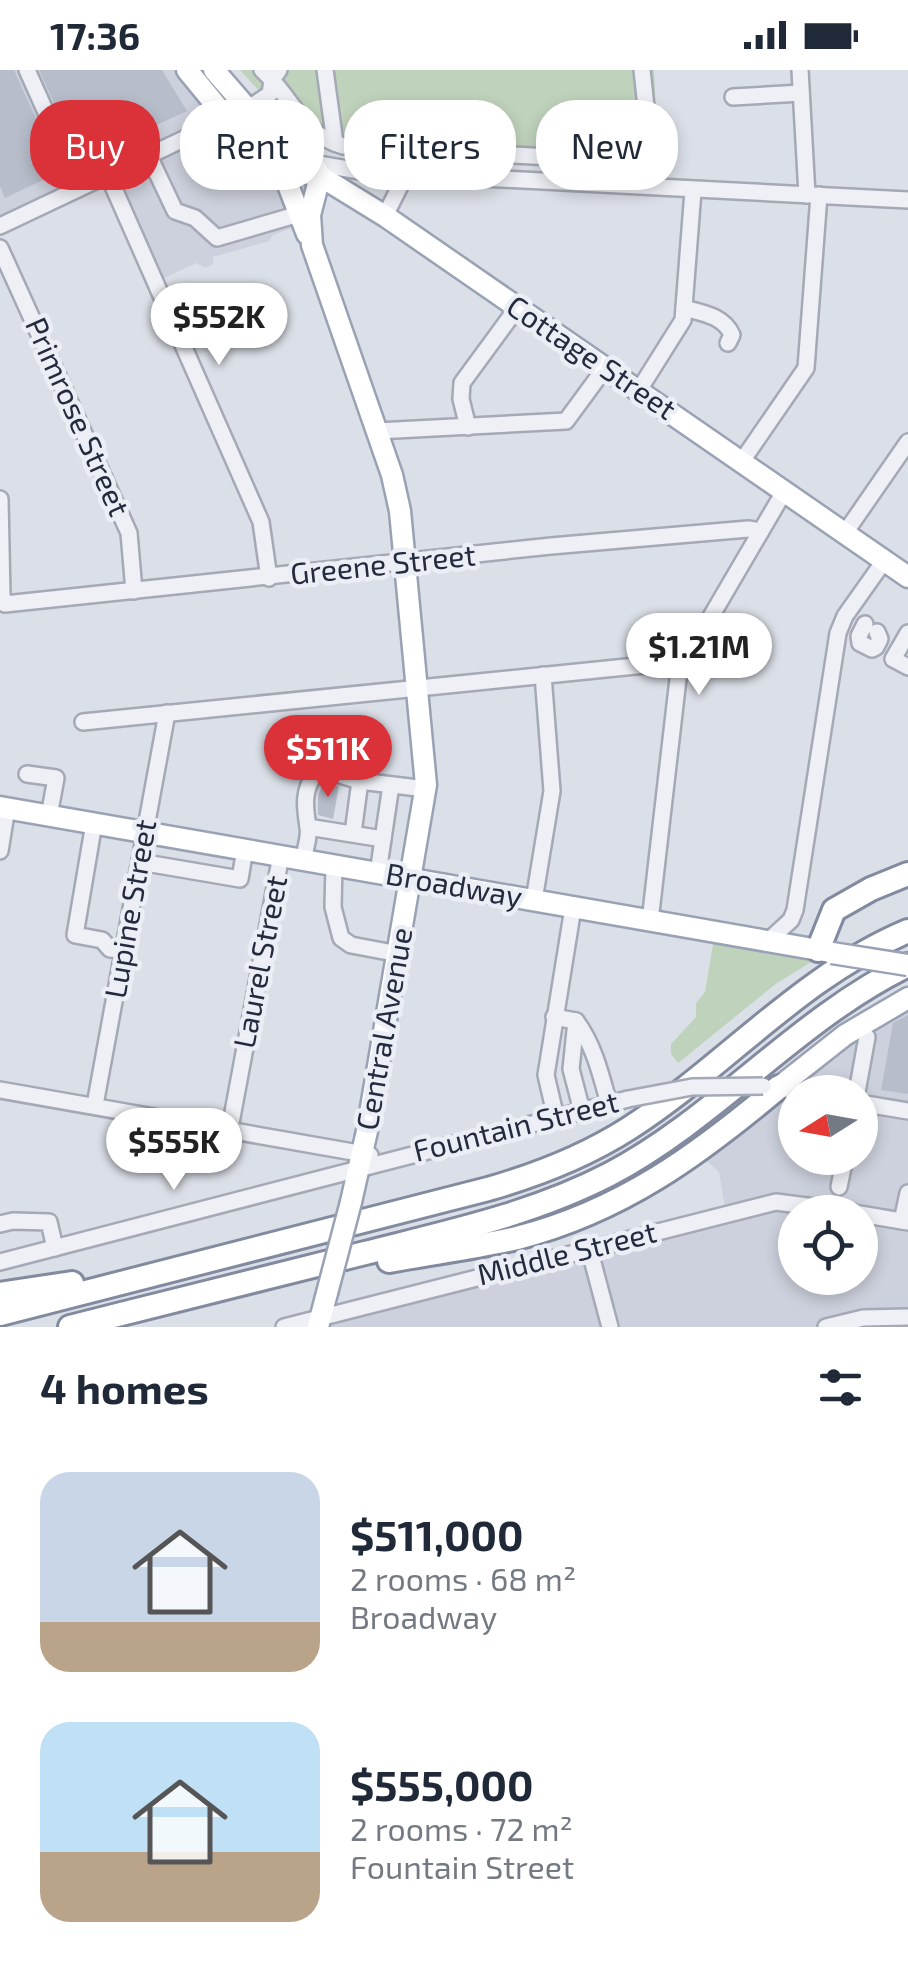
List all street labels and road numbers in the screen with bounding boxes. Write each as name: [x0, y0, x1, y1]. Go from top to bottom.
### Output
street label: Cottage Street: [501, 287, 684, 426]
street label: Primrose Street: [19, 311, 139, 521]
street label: Greene Street: [288, 535, 477, 591]
street label: Lupine Street: [96, 816, 162, 1001]
street label: Broadway: [383, 854, 526, 914]
street label: Laurel Street: [225, 872, 293, 1051]
street label: Central Avenue: [347, 924, 419, 1133]
street label: Fountain Street: [409, 1082, 622, 1168]
street label: Middle Street: [473, 1212, 660, 1292]

